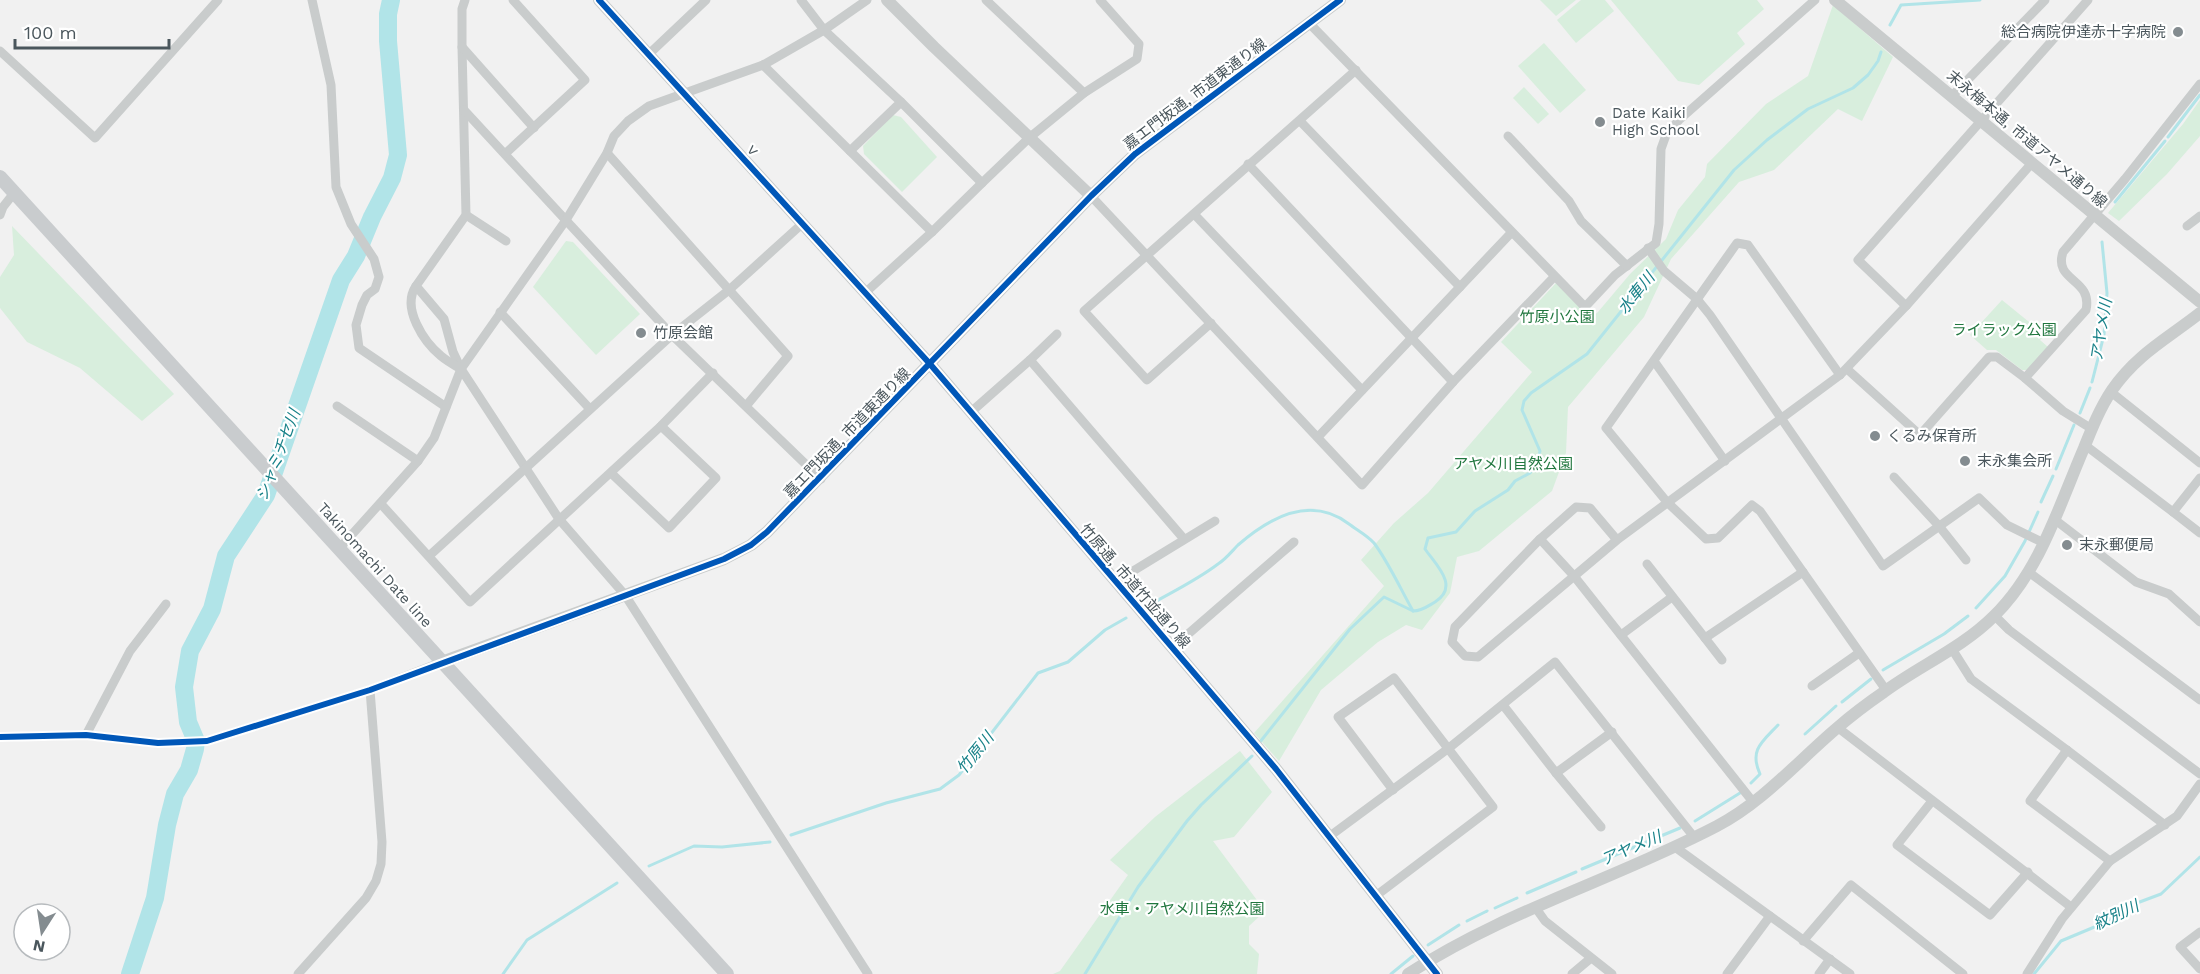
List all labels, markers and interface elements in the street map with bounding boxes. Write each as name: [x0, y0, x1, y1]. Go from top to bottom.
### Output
scale bar: [15, 12, 170, 50]
text: 100 m: [24, 22, 77, 43]
place label: 総合病院伊達赤十字病院: [2001, 23, 2166, 41]
marker: 総合病院伊達赤十字病院: [2171, 25, 2185, 39]
street label: 嘉エ門坂通, 市道東通り線: [1120, 34, 1270, 154]
street label: 末永梅本通, 市道アヤメ通り線: [1943, 67, 2111, 211]
place label: Date Kaiki High School: [1612, 104, 1700, 139]
marker: Date Kaiki High School: [1593, 115, 1607, 129]
street label: ｖ: [741, 138, 765, 162]
water label: 水車川: [1614, 267, 1660, 318]
water label: アヤメ川: [2087, 295, 2116, 363]
park label: 竹原小公園: [1519, 308, 1595, 326]
park label: ライラック公園: [1951, 321, 2057, 339]
place label: 竹原会館: [653, 324, 713, 342]
marker: 竹原会館: [634, 326, 648, 340]
street label: 嘉エ門坂通, 市道東通り線: [780, 364, 914, 502]
water label: シャミチセ川: [252, 405, 305, 503]
place label: くるみ保育所: [1887, 427, 1977, 445]
marker: くるみ保育所: [1868, 429, 1882, 443]
place label: 末永集会所: [1977, 452, 2052, 470]
marker: 末永集会所: [1958, 454, 1972, 468]
park label: アヤメ川自然公園: [1453, 455, 1573, 473]
street label: Takinomachi Date line: [314, 499, 436, 631]
street label: 竹原通, 市道竹並通り線: [1076, 520, 1194, 652]
place label: 末永郵便局: [2079, 536, 2154, 554]
marker: 末永郵便局: [2060, 538, 2074, 552]
water label: 竹原川: [953, 727, 999, 778]
water label: アヤメ川: [1598, 826, 1666, 869]
water label: 紋別川: [2090, 895, 2144, 934]
park label: 水車・アヤメ川自然公園: [1100, 900, 1264, 918]
north arrow: [12, 902, 72, 962]
text: N: [31, 936, 47, 957]

